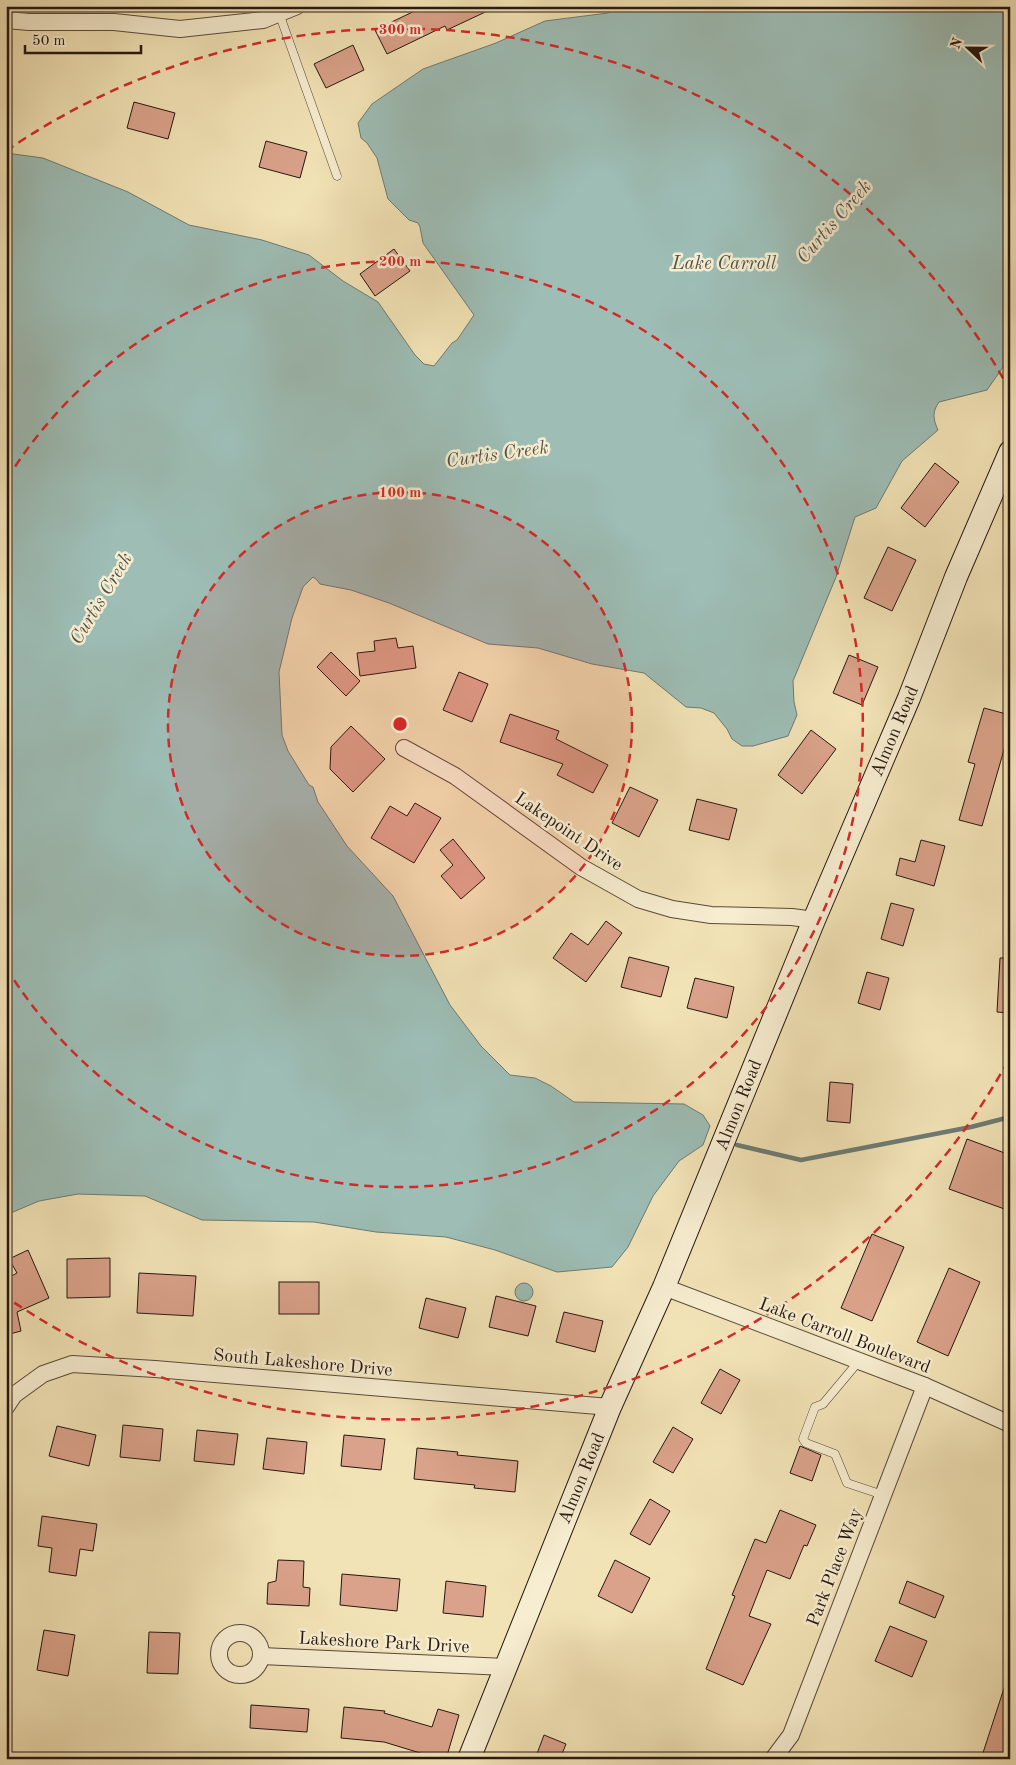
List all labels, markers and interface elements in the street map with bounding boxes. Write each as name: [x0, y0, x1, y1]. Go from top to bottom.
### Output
scale bar: [25, 22, 141, 54]
north arrow: [944, 22, 994, 72]
text: 300 m: [379, 23, 421, 38]
text: 50 m: [32, 34, 66, 49]
text: N: [948, 36, 965, 51]
water label: Curtis Creek: [794, 177, 876, 268]
text: 200 m: [379, 255, 421, 270]
water label: Lake Carroll: [671, 255, 777, 274]
water label: Curtis Creek: [445, 439, 550, 472]
text: 100 m: [379, 486, 421, 501]
water label: Curtis Creek: [67, 550, 137, 648]
street label: Almon Road: [868, 683, 922, 779]
centre of rings: [391, 715, 409, 733]
street label: Lakepoint Drive: [511, 789, 626, 875]
street label: Almon Road: [712, 1057, 765, 1154]
street label: Lake Carroll Boulevard: [757, 1295, 933, 1377]
street label: South Lakeshore Drive: [213, 1346, 393, 1380]
street label: Almon Road: [555, 1430, 608, 1527]
street label: Park Place Way: [804, 1505, 866, 1629]
street label: Lakeshore Park Drive: [298, 1630, 470, 1656]

